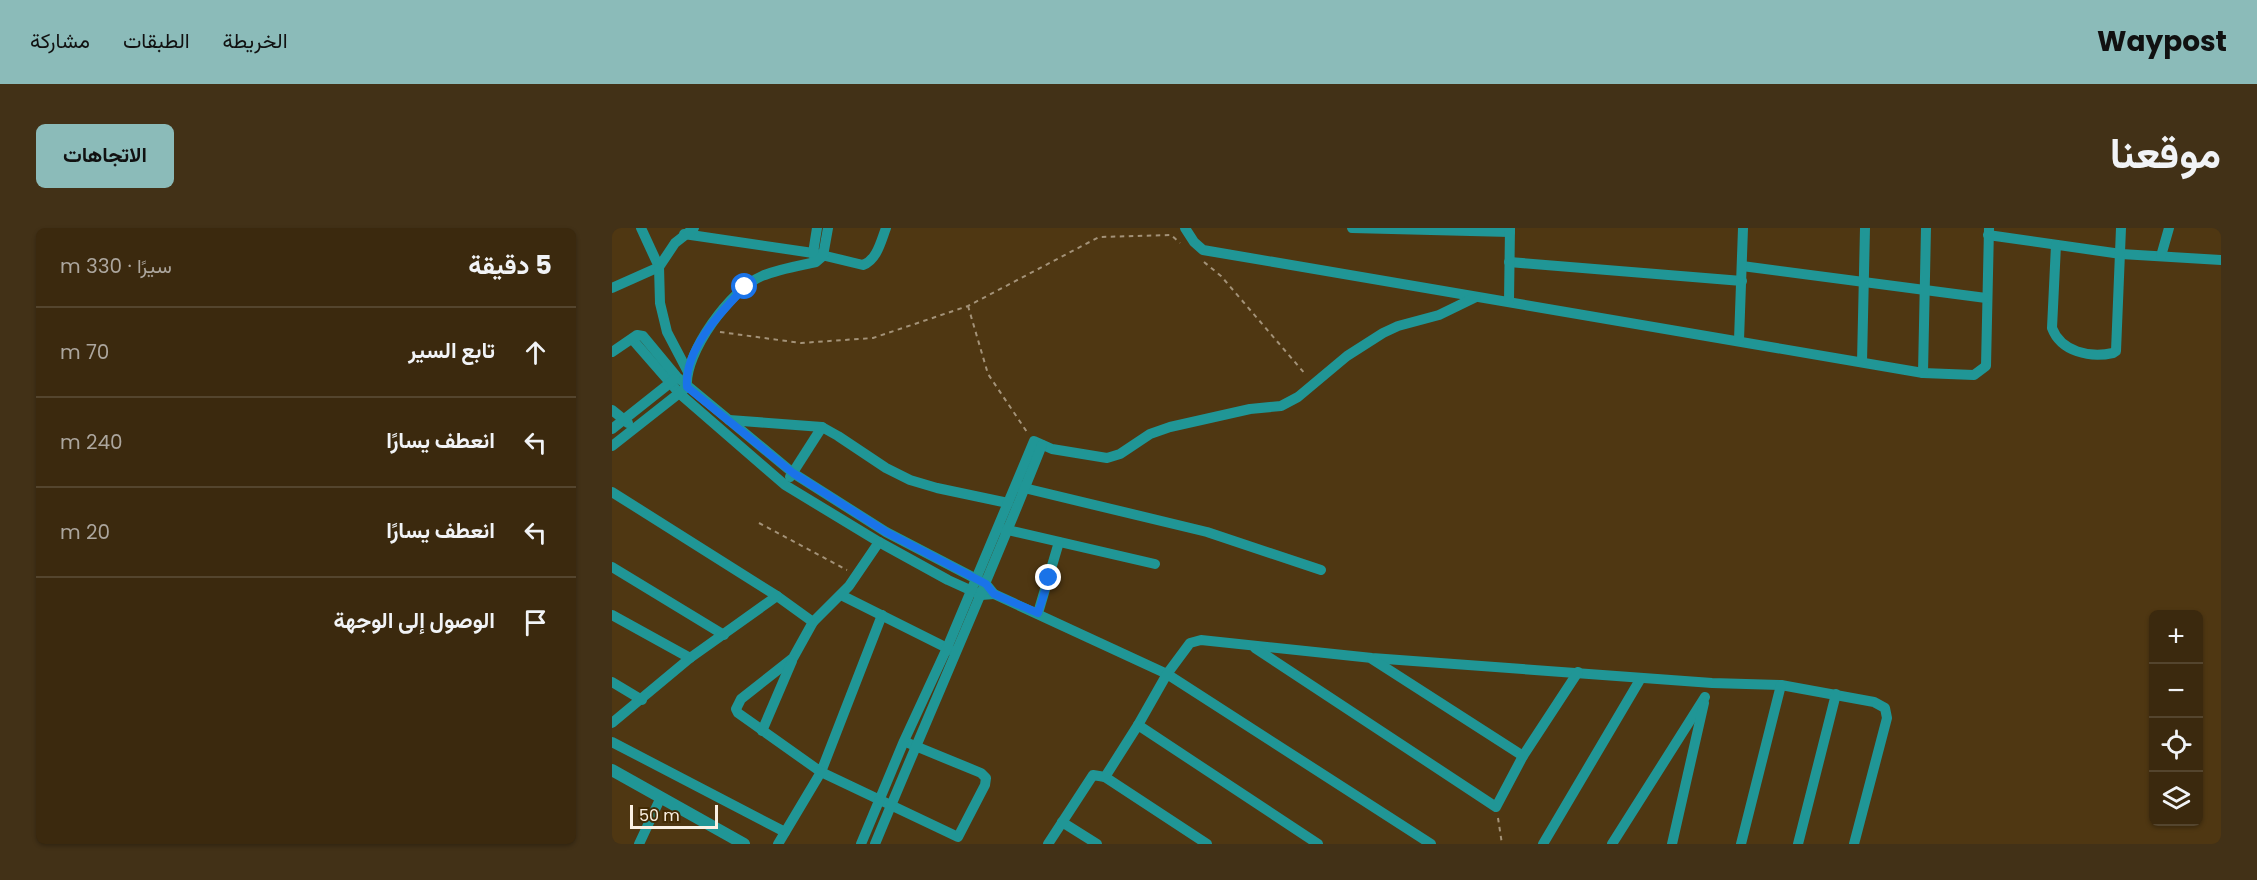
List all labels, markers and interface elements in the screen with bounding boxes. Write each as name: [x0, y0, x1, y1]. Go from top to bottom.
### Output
text: Waypost: [2097, 22, 2227, 61]
text: مشاركة: [30, 26, 90, 55]
text: الطبقات: [123, 26, 190, 55]
text: الخريطة: [223, 26, 288, 55]
button: الاتجاهات: [36, 124, 174, 188]
text: موقعنا: [2110, 124, 2221, 183]
text: 5 دقيقة: [468, 247, 552, 283]
text: سيرًا · 330 m: [60, 252, 172, 280]
route start: [731, 273, 757, 299]
text: تابع السير: [408, 335, 495, 366]
icon: ahead: [519, 336, 552, 369]
text: 70 m: [60, 338, 109, 366]
text: انعطف يسارًا: [386, 425, 495, 456]
icon: left: [519, 426, 552, 459]
text: 240 m: [60, 428, 123, 456]
text: انعطف يسارًا: [386, 515, 495, 546]
icon: left: [519, 516, 552, 549]
text: 20 m: [60, 518, 110, 546]
route end: [1035, 564, 1061, 590]
text: الوصول إلى الوجهة: [334, 605, 495, 636]
icon: arrive: [519, 606, 552, 639]
map controls: [2149, 610, 2203, 826]
button: +: [2149, 610, 2203, 664]
button: −: [2149, 664, 2203, 718]
button: locate: [2149, 718, 2203, 772]
button: layers: [2149, 772, 2203, 826]
scale bar: [630, 802, 718, 830]
text: 50 m: [639, 804, 680, 827]

